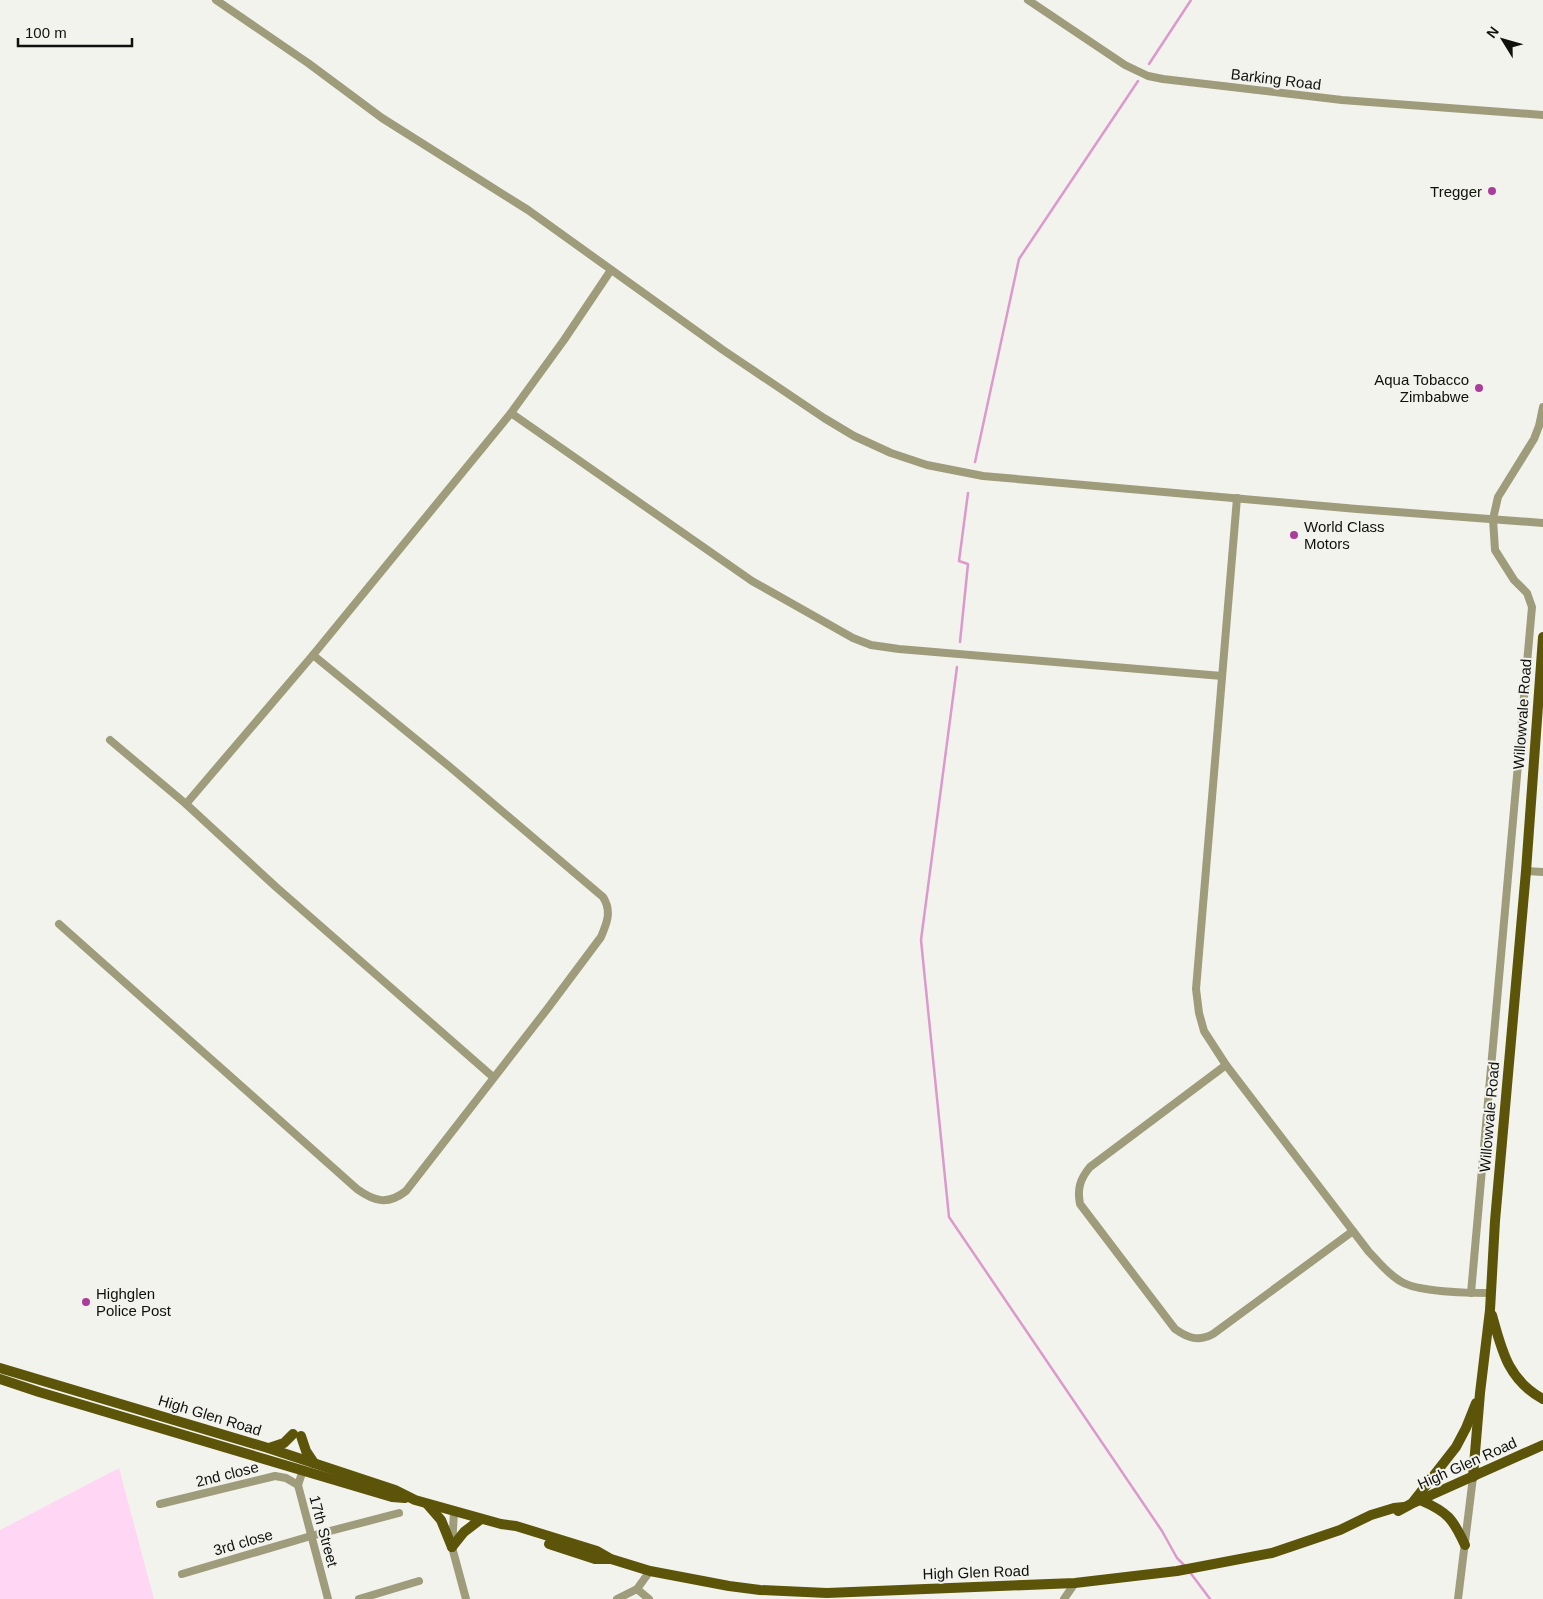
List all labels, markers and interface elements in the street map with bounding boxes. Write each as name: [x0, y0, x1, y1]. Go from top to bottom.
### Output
scale bar: [18, 15, 131, 47]
north arrow: [1478, 15, 1528, 65]
text: N: [1483, 23, 1502, 41]
text: 100 m: [25, 24, 67, 41]
street label: Barking Road: [1230, 65, 1322, 93]
place label: Tregger: [1430, 183, 1482, 200]
marker: Tregger: [1486, 185, 1498, 197]
place label: Aqua Tobacco Zimbabwe: [1374, 371, 1469, 405]
marker: Aqua Tobacco Zimbabwe: [1473, 382, 1485, 394]
place label: World Class Motors: [1304, 518, 1385, 552]
marker: World Class Motors: [1288, 529, 1300, 541]
street label: Willowvale Road: [1510, 658, 1534, 770]
street label: Willowvale Road: [1476, 1061, 1502, 1173]
place label: Highglen Police Post: [96, 1285, 172, 1319]
marker: Highglen Police Post: [80, 1296, 92, 1308]
street label: High Glen Road: [156, 1391, 264, 1439]
street label: High Glen Road: [1415, 1434, 1519, 1492]
street label: 2nd close: [194, 1458, 260, 1490]
street label: 17th Street: [306, 1493, 342, 1569]
street label: 3rd close: [211, 1525, 275, 1559]
street label: High Glen Road: [922, 1562, 1030, 1582]

